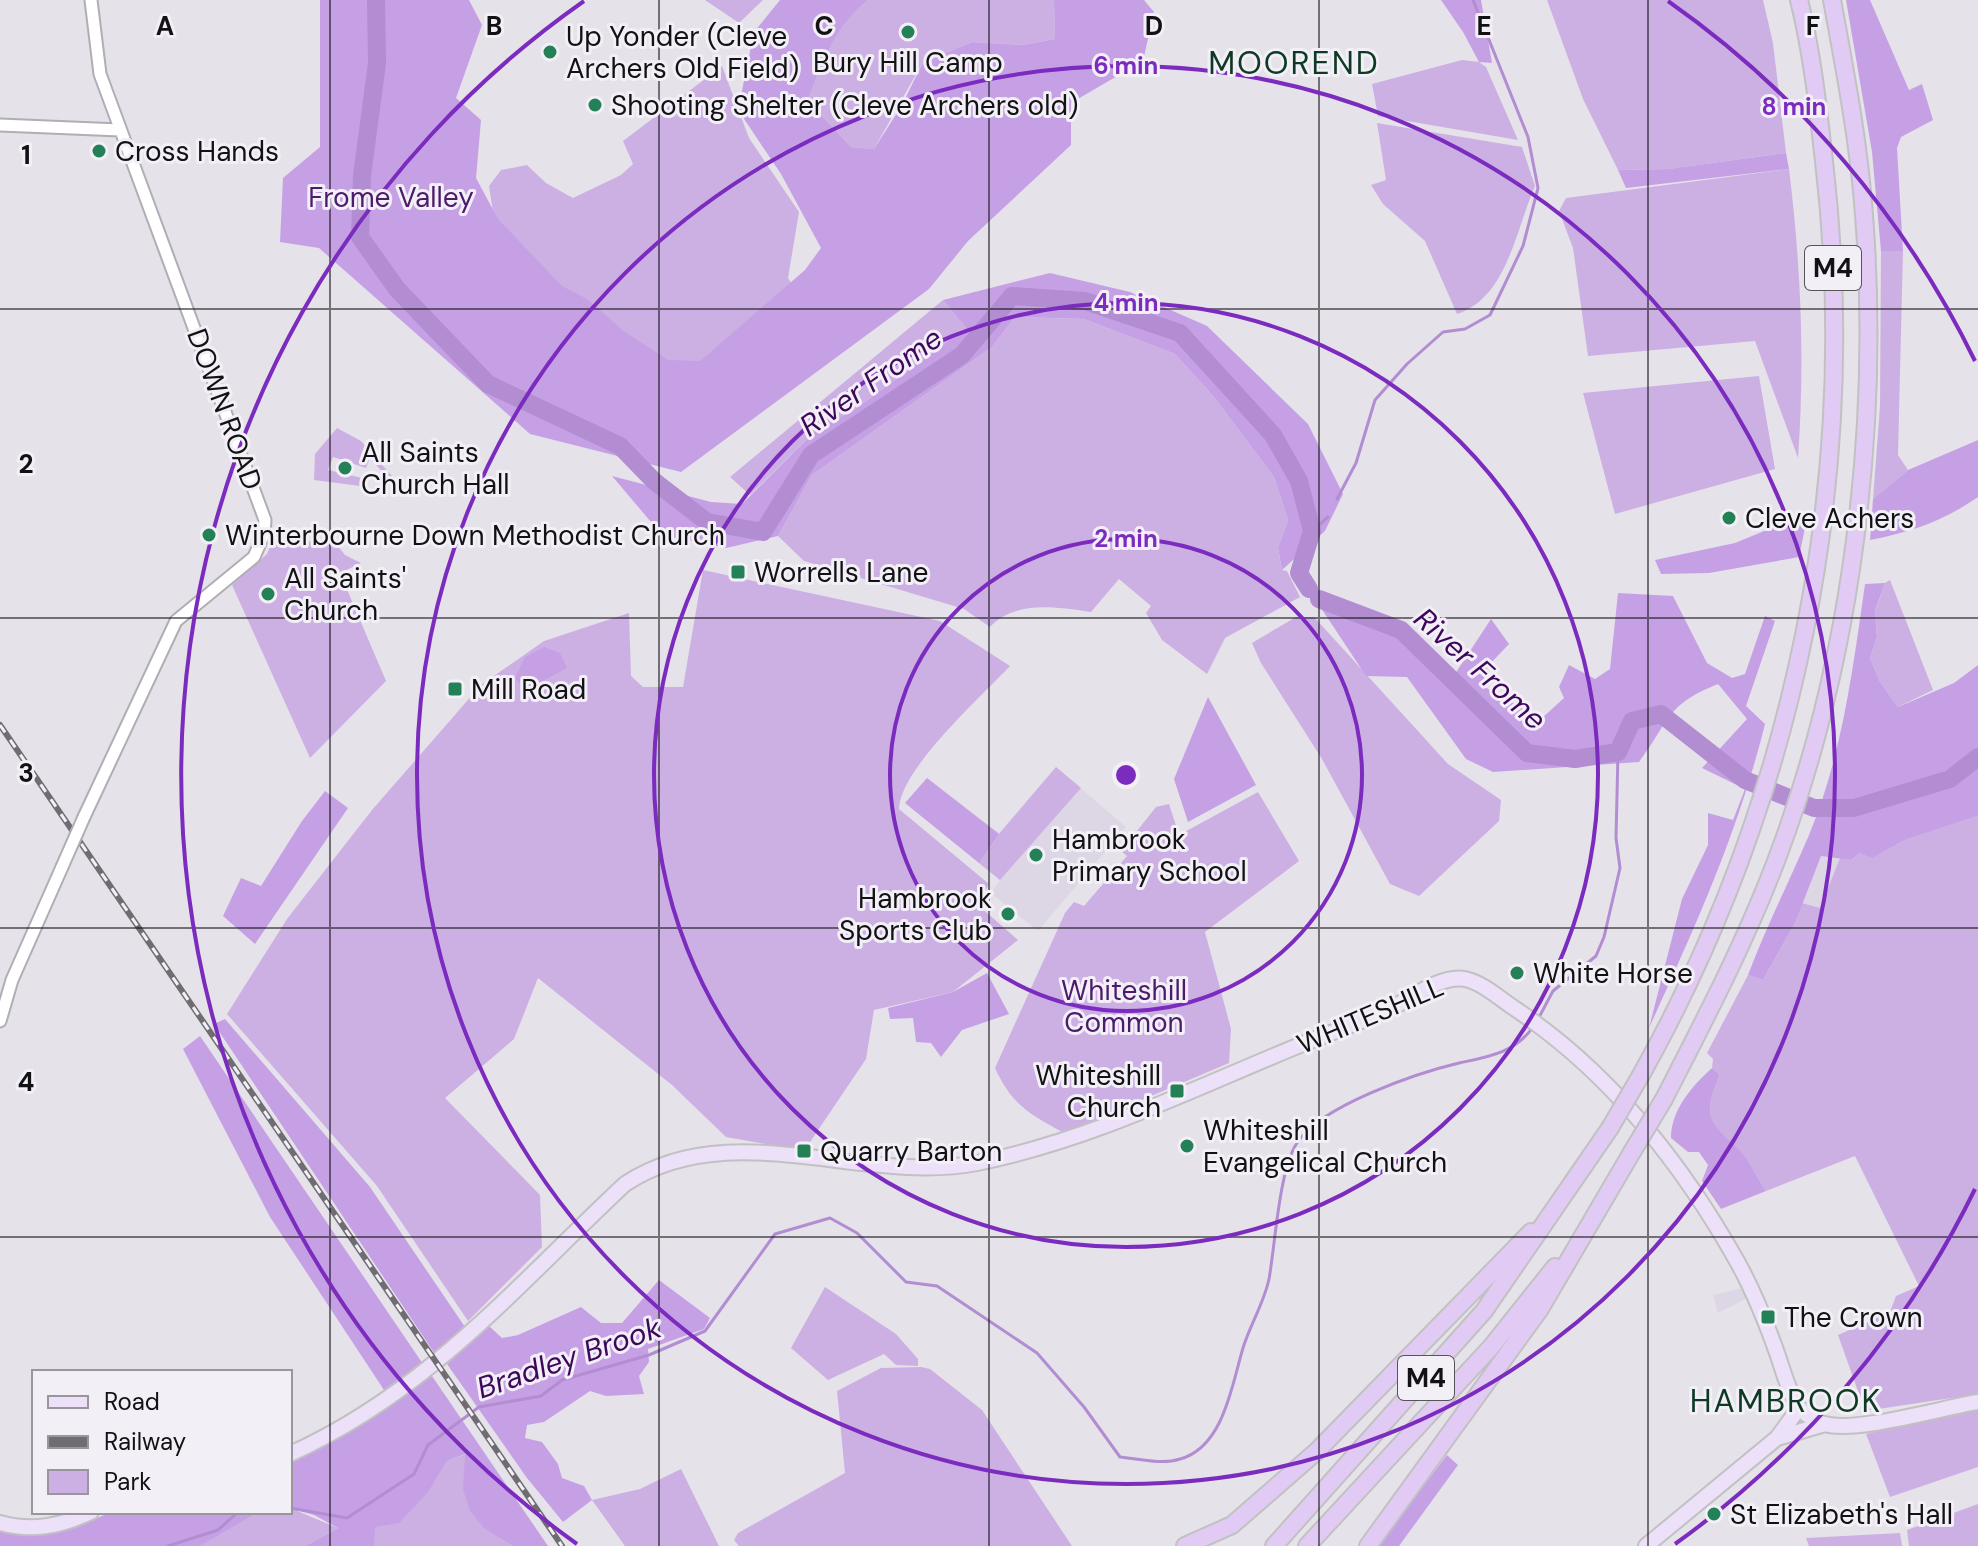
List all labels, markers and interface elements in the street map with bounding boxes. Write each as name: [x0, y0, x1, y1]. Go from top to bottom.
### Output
text: A: [156, 9, 174, 43]
text: B: [486, 9, 502, 43]
text: C: [814, 9, 834, 43]
text: D: [1145, 9, 1163, 43]
text: E: [1476, 9, 1492, 43]
text: F: [1806, 9, 1820, 43]
place label: Up Yonder (Cleve Archers Old Field): [566, 18, 799, 87]
marker: Bury Hill Camp: [899, 23, 917, 41]
district label: MOOREND: [1208, 42, 1380, 84]
marker: Up Yonder (Cleve Archers Old Field): [541, 43, 559, 61]
place label: Bury Hill Camp: [813, 44, 1003, 81]
text: 6 min: [1094, 50, 1158, 81]
place label: Shooting Shelter (Cleve Archers old): [611, 87, 1078, 124]
text: 8 min: [1762, 91, 1826, 122]
marker: Shooting Shelter (Cleve Archers old): [586, 96, 604, 114]
place label: Cross Hands: [115, 133, 279, 170]
text: 1: [21, 138, 31, 172]
marker: Cross Hands: [90, 142, 108, 160]
park label: Frome Valley: [308, 179, 474, 216]
road number: M4: [1805, 246, 1861, 290]
text: 4 min: [1093, 287, 1159, 318]
water label: River Frome: [792, 318, 950, 445]
street label: DOWN ROAD: [178, 323, 271, 495]
place label: All Saints Church Hall: [361, 434, 509, 503]
text: 2: [18, 447, 34, 481]
marker: All Saints Church Hall: [336, 459, 354, 477]
place label: Cleve Achers: [1745, 500, 1914, 537]
marker: Cleve Achers: [1720, 509, 1738, 527]
place label: Winterbourne Down Methodist Church: [225, 517, 725, 554]
text: 2 min: [1094, 523, 1158, 554]
marker: Winterbourne Down Methodist Church: [200, 526, 218, 544]
place label: Worrells Lane: [754, 554, 928, 591]
place label: All Saints' Church: [284, 560, 406, 629]
marker: Worrells Lane: [729, 563, 747, 581]
marker: All Saints' Church: [259, 585, 277, 603]
water label: River Frome: [1406, 599, 1555, 738]
place label: Mill Road: [471, 671, 586, 708]
marker: Mill Road: [446, 680, 464, 698]
text: 3: [18, 756, 34, 790]
centre of rings: [1112, 761, 1140, 789]
place label: Hambrook Primary School: [1052, 821, 1247, 890]
marker: Hambrook Primary School: [1027, 846, 1045, 864]
place label: Hambrook Sports Club: [839, 880, 992, 949]
marker: Hambrook Sports Club: [999, 905, 1017, 923]
place label: White Horse: [1533, 955, 1693, 992]
marker: White Horse: [1508, 964, 1526, 982]
street label: WHITESHILL: [1291, 968, 1449, 1063]
park label: Whiteshill Common: [1061, 972, 1187, 1041]
place label: Whiteshill Church: [1035, 1057, 1161, 1126]
text: 4: [18, 1065, 34, 1099]
marker: Whiteshill Church: [1168, 1082, 1186, 1100]
place label: Whiteshill Evangelical Church: [1203, 1112, 1447, 1181]
place label: Quarry Barton: [820, 1133, 1002, 1170]
marker: Whiteshill Evangelical Church: [1178, 1137, 1196, 1155]
marker: Quarry Barton: [795, 1142, 813, 1160]
place label: The Crown: [1784, 1299, 1923, 1336]
water label: Bradley Brook: [471, 1308, 667, 1407]
marker: The Crown: [1759, 1308, 1777, 1326]
road number: M4: [1398, 1356, 1454, 1400]
legend: [32, 1370, 292, 1514]
district label: HAMBROOK: [1690, 1380, 1882, 1422]
text: Road: [104, 1386, 160, 1417]
text: Railway: [104, 1426, 186, 1457]
text: Park: [104, 1466, 151, 1497]
place label: St Elizabeth's Hall: [1730, 1496, 1953, 1533]
marker: St Elizabeth's Hall: [1705, 1505, 1723, 1523]

